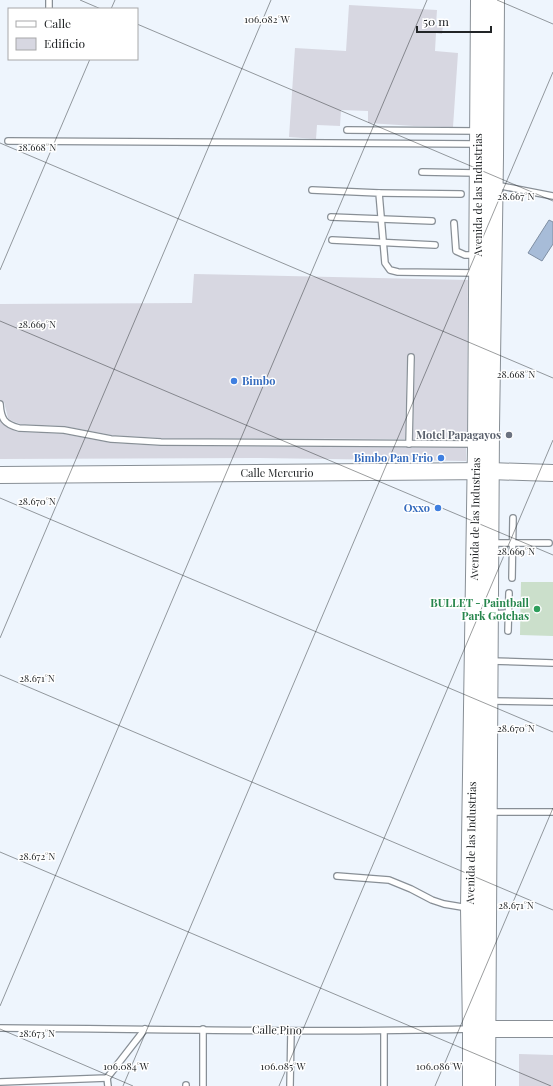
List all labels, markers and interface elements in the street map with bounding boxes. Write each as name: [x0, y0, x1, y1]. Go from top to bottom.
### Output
legend: [8, 8, 138, 60]
scale bar: [417, 8, 491, 34]
text: 106.082°W: [244, 12, 291, 26]
text: 50 m: [423, 13, 449, 29]
text: Calle: [44, 15, 71, 31]
text: Edificio: [44, 35, 86, 51]
street label: Avenida de las Industrias: [470, 133, 485, 258]
text: 28.668°N: [18, 140, 56, 154]
text: 28.667°N: [497, 189, 535, 203]
text: 28.669°N: [18, 317, 56, 331]
text: 28.668°N: [497, 367, 535, 381]
place label: Bimbo: [242, 373, 275, 388]
marker: Bimbo: [229, 376, 239, 386]
place label: Motel Papagayos: [416, 427, 501, 442]
marker: Motel Papagayos: [504, 430, 514, 440]
place label: Bimbo Pan Frio: [354, 450, 433, 465]
marker: Bimbo Pan Frio: [436, 453, 446, 463]
street label: Avenida de las Industrias: [466, 457, 483, 582]
street label: Calle Mercurio: [240, 465, 314, 480]
text: 28.670°N: [18, 494, 56, 508]
place label: Oxxo: [404, 500, 430, 515]
marker: Oxxo: [433, 503, 443, 513]
text: 28.669°N: [497, 544, 535, 558]
place label: BULLET - Paintball Park Gotchas: [430, 595, 530, 623]
marker: BULLET - Paintball Park Gotchas: [532, 604, 542, 614]
text: 28.671°N: [19, 671, 55, 685]
text: 28.670°N: [497, 721, 535, 735]
street label: Avenida de las Industrias: [462, 781, 479, 906]
text: 28.672°N: [19, 849, 55, 863]
text: 28.671°N: [498, 898, 534, 912]
street label: Calle Pino: [252, 1022, 302, 1037]
text: 28.673°N: [19, 1026, 55, 1040]
text: 106.084°W: [103, 1059, 150, 1073]
text: 106.085°W: [260, 1059, 306, 1073]
text: 106.086°W: [416, 1059, 463, 1073]

